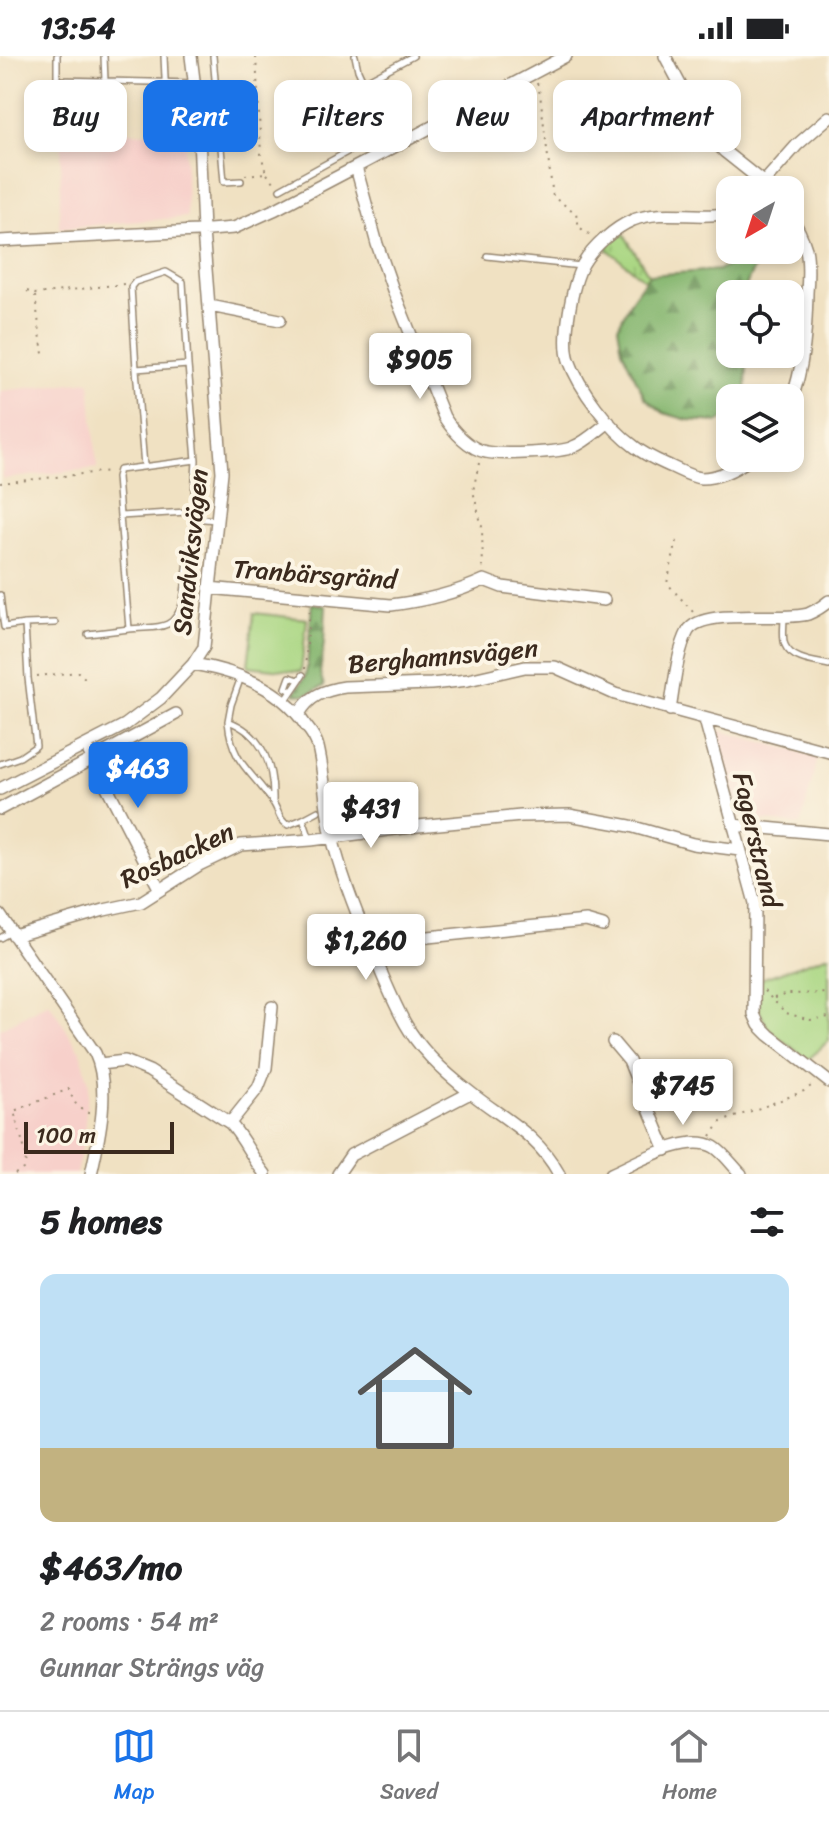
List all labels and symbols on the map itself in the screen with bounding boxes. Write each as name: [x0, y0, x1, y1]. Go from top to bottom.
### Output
north arrow: [716, 176, 804, 264]
pin: $905: [373, 333, 467, 401]
street label: Sandviksvägen: [158, 467, 222, 637]
street label: Tranbärsgränd: [232, 545, 401, 603]
street label: Berghamnsvägen: [346, 625, 540, 687]
pin: $463: [91, 742, 185, 810]
street label: Fagerstrand: [719, 768, 795, 915]
pin: $431: [324, 782, 418, 850]
street label: Rosbacken: [112, 809, 242, 901]
pin: $1,260: [301, 914, 431, 982]
pin: $745: [636, 1059, 730, 1127]
scale bar: [24, 1118, 174, 1154]

